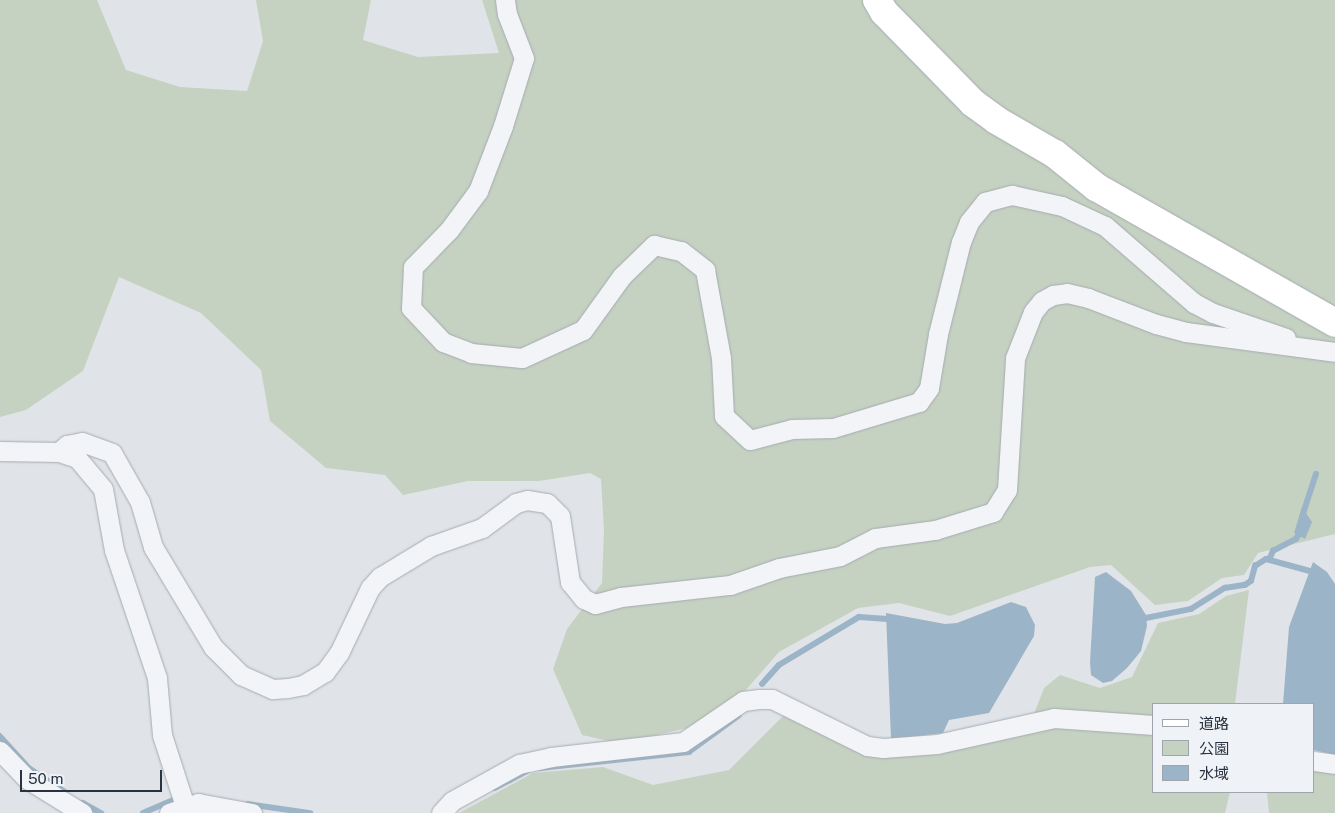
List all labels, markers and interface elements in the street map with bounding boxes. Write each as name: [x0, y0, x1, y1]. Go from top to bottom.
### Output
legend: [1152, 703, 1315, 793]
text: 道路: [1199, 715, 1229, 732]
text: 公園: [1199, 740, 1229, 757]
scale bar: [22, 760, 165, 792]
text: 水域: [1199, 765, 1229, 782]
text: 50 m: [28, 770, 63, 787]

